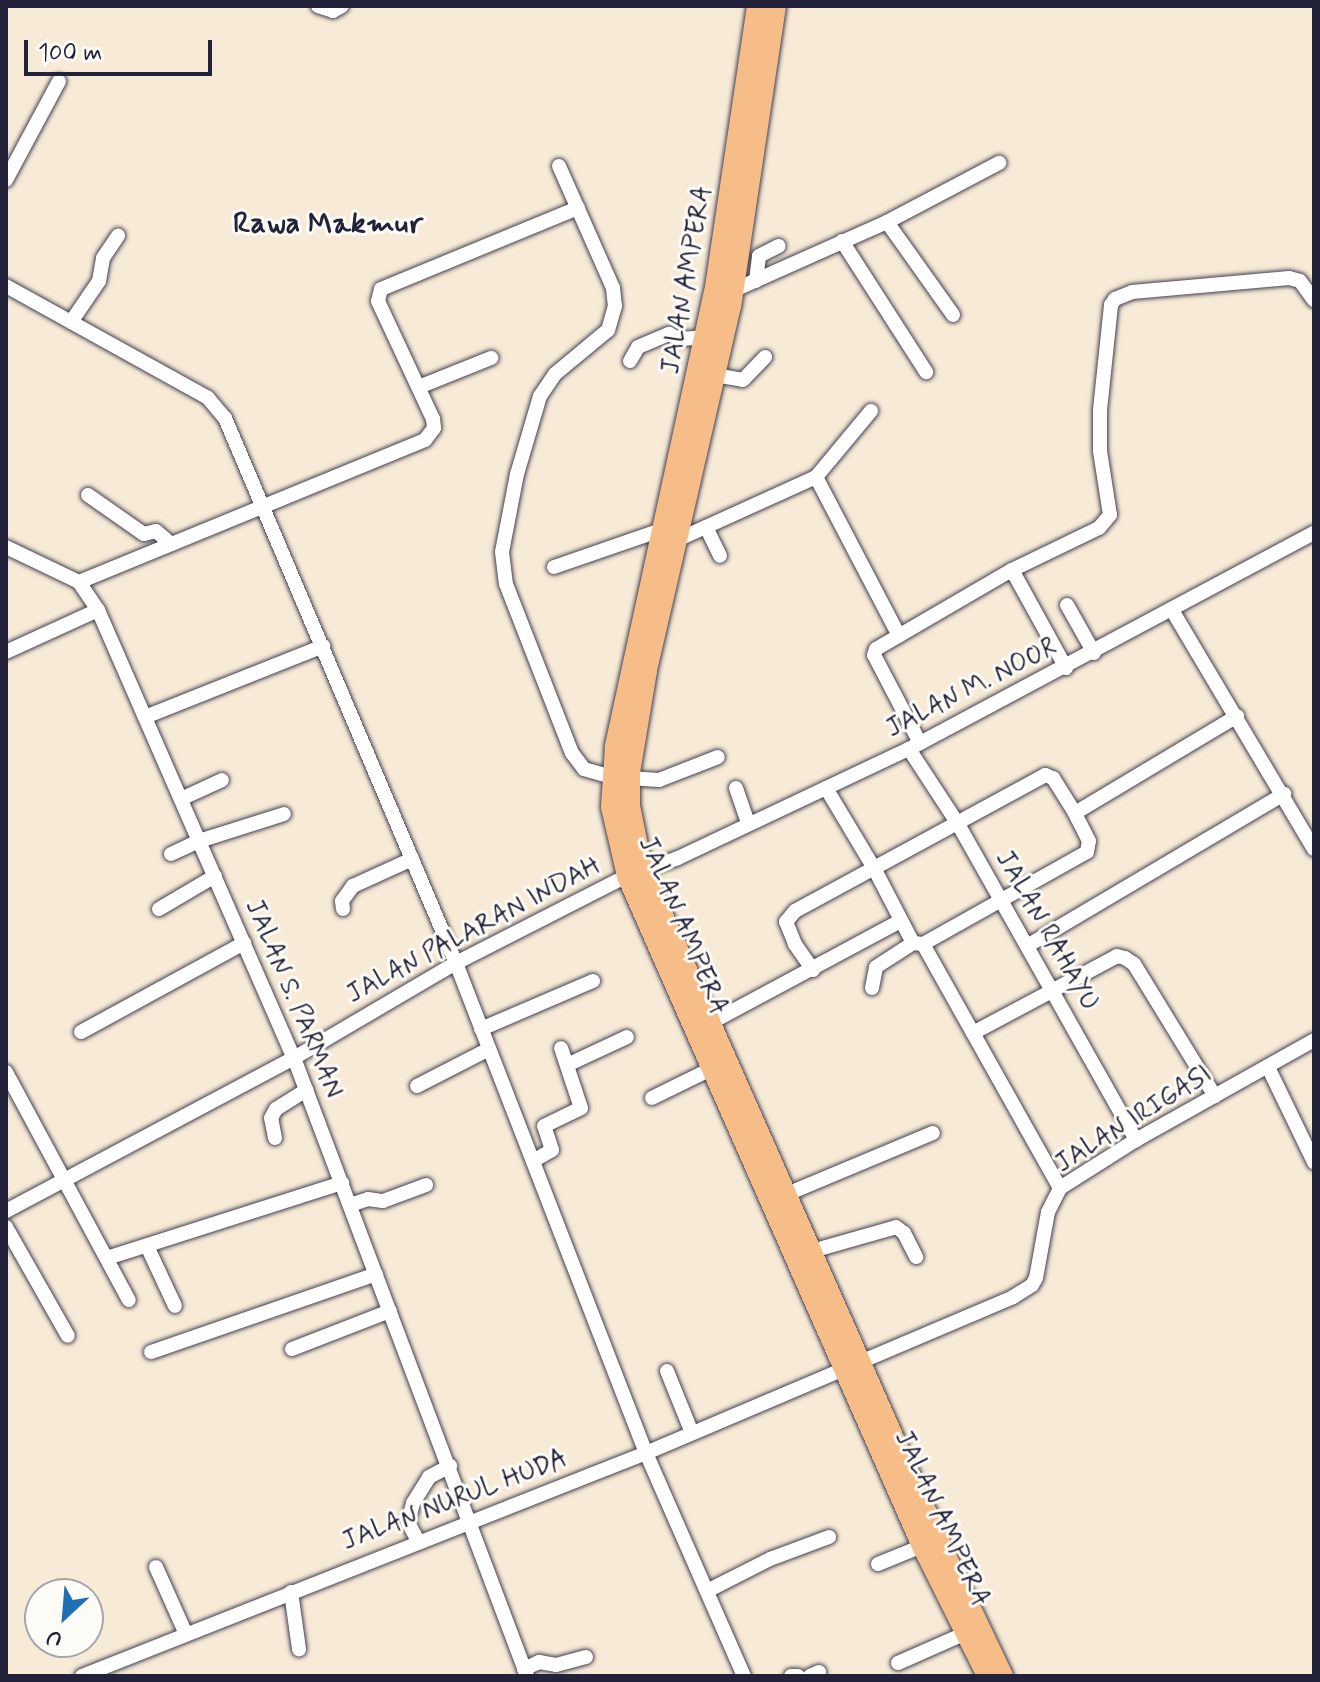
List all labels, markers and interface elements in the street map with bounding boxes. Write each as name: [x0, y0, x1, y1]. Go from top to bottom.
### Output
scale bar: [28, 24, 216, 74]
text: 100 m: [38, 38, 102, 69]
street label: JALAN AMPERA: [656, 181, 720, 379]
district label: Rawa Makmur: [233, 206, 423, 242]
street label: JALAN M. NOOR: [881, 633, 1063, 745]
street label: JALAN AMPERA: [630, 830, 734, 1022]
street label: JALAN RAHAYU: [988, 846, 1104, 1016]
street label: JALAN PALARAN INDAH: [341, 850, 607, 1012]
street label: JALAN S. PARMAN: [237, 895, 349, 1103]
street label: JALAN IRIGASI: [1044, 1056, 1224, 1184]
street label: JALAN AMPERA: [886, 1424, 996, 1614]
street label: JALAN NURUL HUDA: [337, 1443, 573, 1559]
north arrow: [24, 1578, 104, 1658]
text: U: [42, 1622, 67, 1653]

